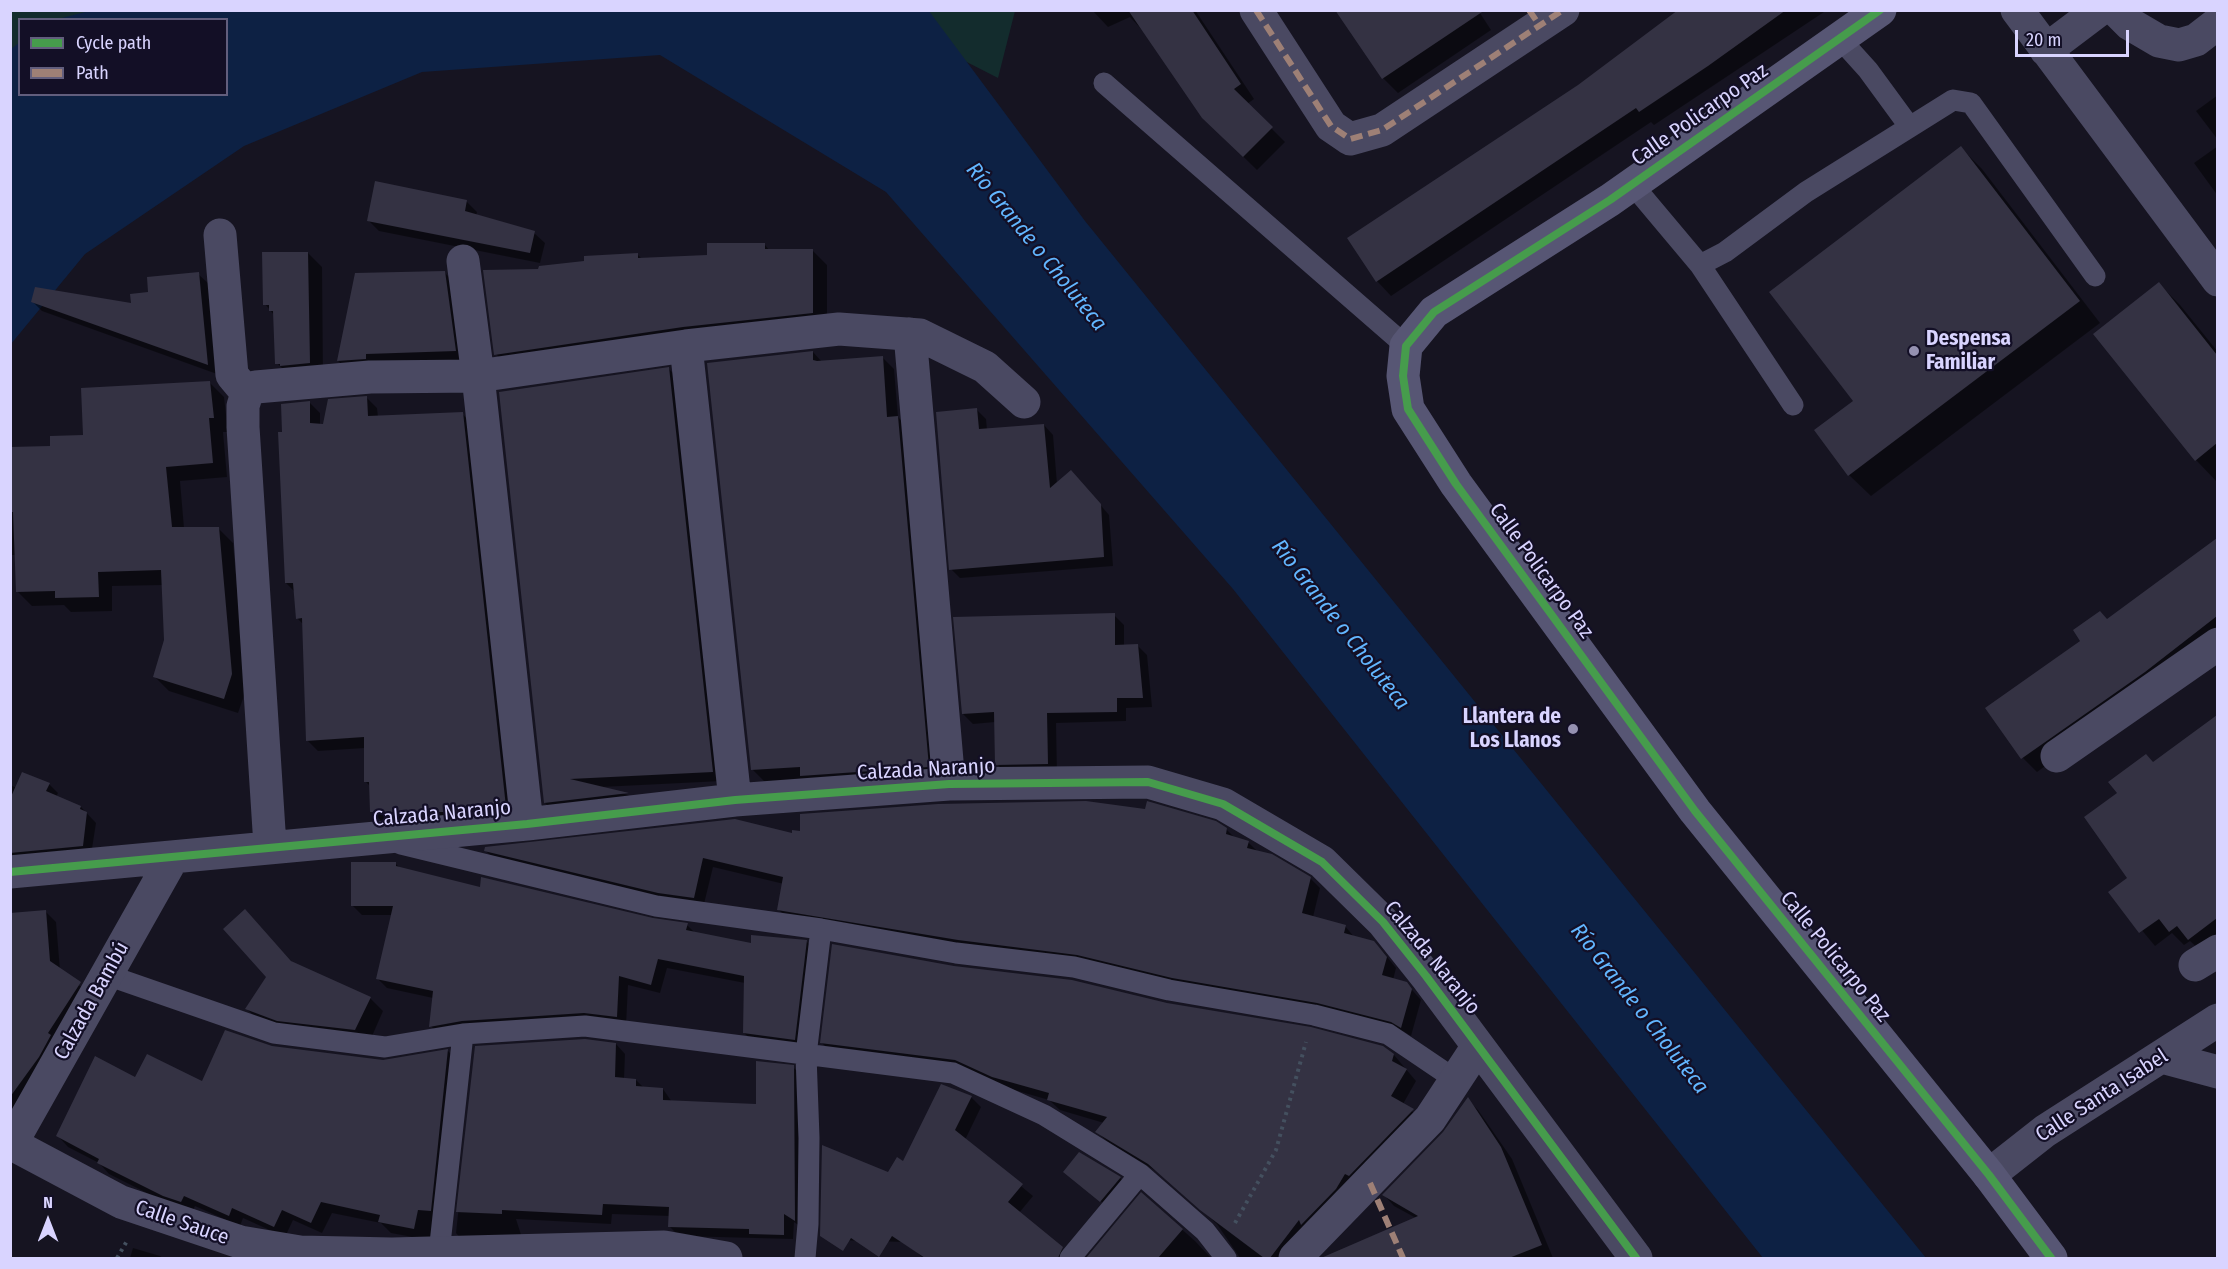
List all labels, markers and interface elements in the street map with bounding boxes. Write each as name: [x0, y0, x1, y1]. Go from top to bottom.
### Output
legend: [18, 18, 228, 96]
scale bar: [2018, 18, 2132, 56]
text: 20 m: [2026, 29, 2061, 51]
text: Cycle path: [76, 32, 151, 54]
street label: Calle Policarpo Paz: [1627, 58, 1773, 172]
text: Path: [76, 62, 109, 84]
water label: Río Grande o Choluteca: [960, 158, 1112, 336]
place label: Despensa Familiar: [1926, 326, 2011, 376]
marker: Despensa Familiar: [1907, 344, 1921, 358]
street label: Calle Policarpo Paz: [1483, 498, 1599, 644]
water label: Río Grande o Choluteca: [1265, 535, 1415, 715]
place label: Llantera de Los Llanos: [1463, 704, 1561, 754]
marker: Llantera de Los Llanos: [1566, 722, 1580, 736]
street label: Calzada Naranjo: [856, 754, 996, 786]
street label: Calzada Naranjo: [372, 795, 512, 833]
street label: Calle Policarpo Paz: [1775, 886, 1895, 1028]
street label: Calzada Naranjo: [1379, 896, 1485, 1020]
water label: Río Grande o Choluteca: [1564, 919, 1714, 1099]
street label: Calzada Bambú: [49, 938, 135, 1064]
street label: Calle Santa Isabel: [2031, 1044, 2173, 1148]
north arrow: [18, 1191, 78, 1251]
text: N: [43, 1193, 53, 1212]
street label: Calle Sauce: [132, 1195, 232, 1251]

